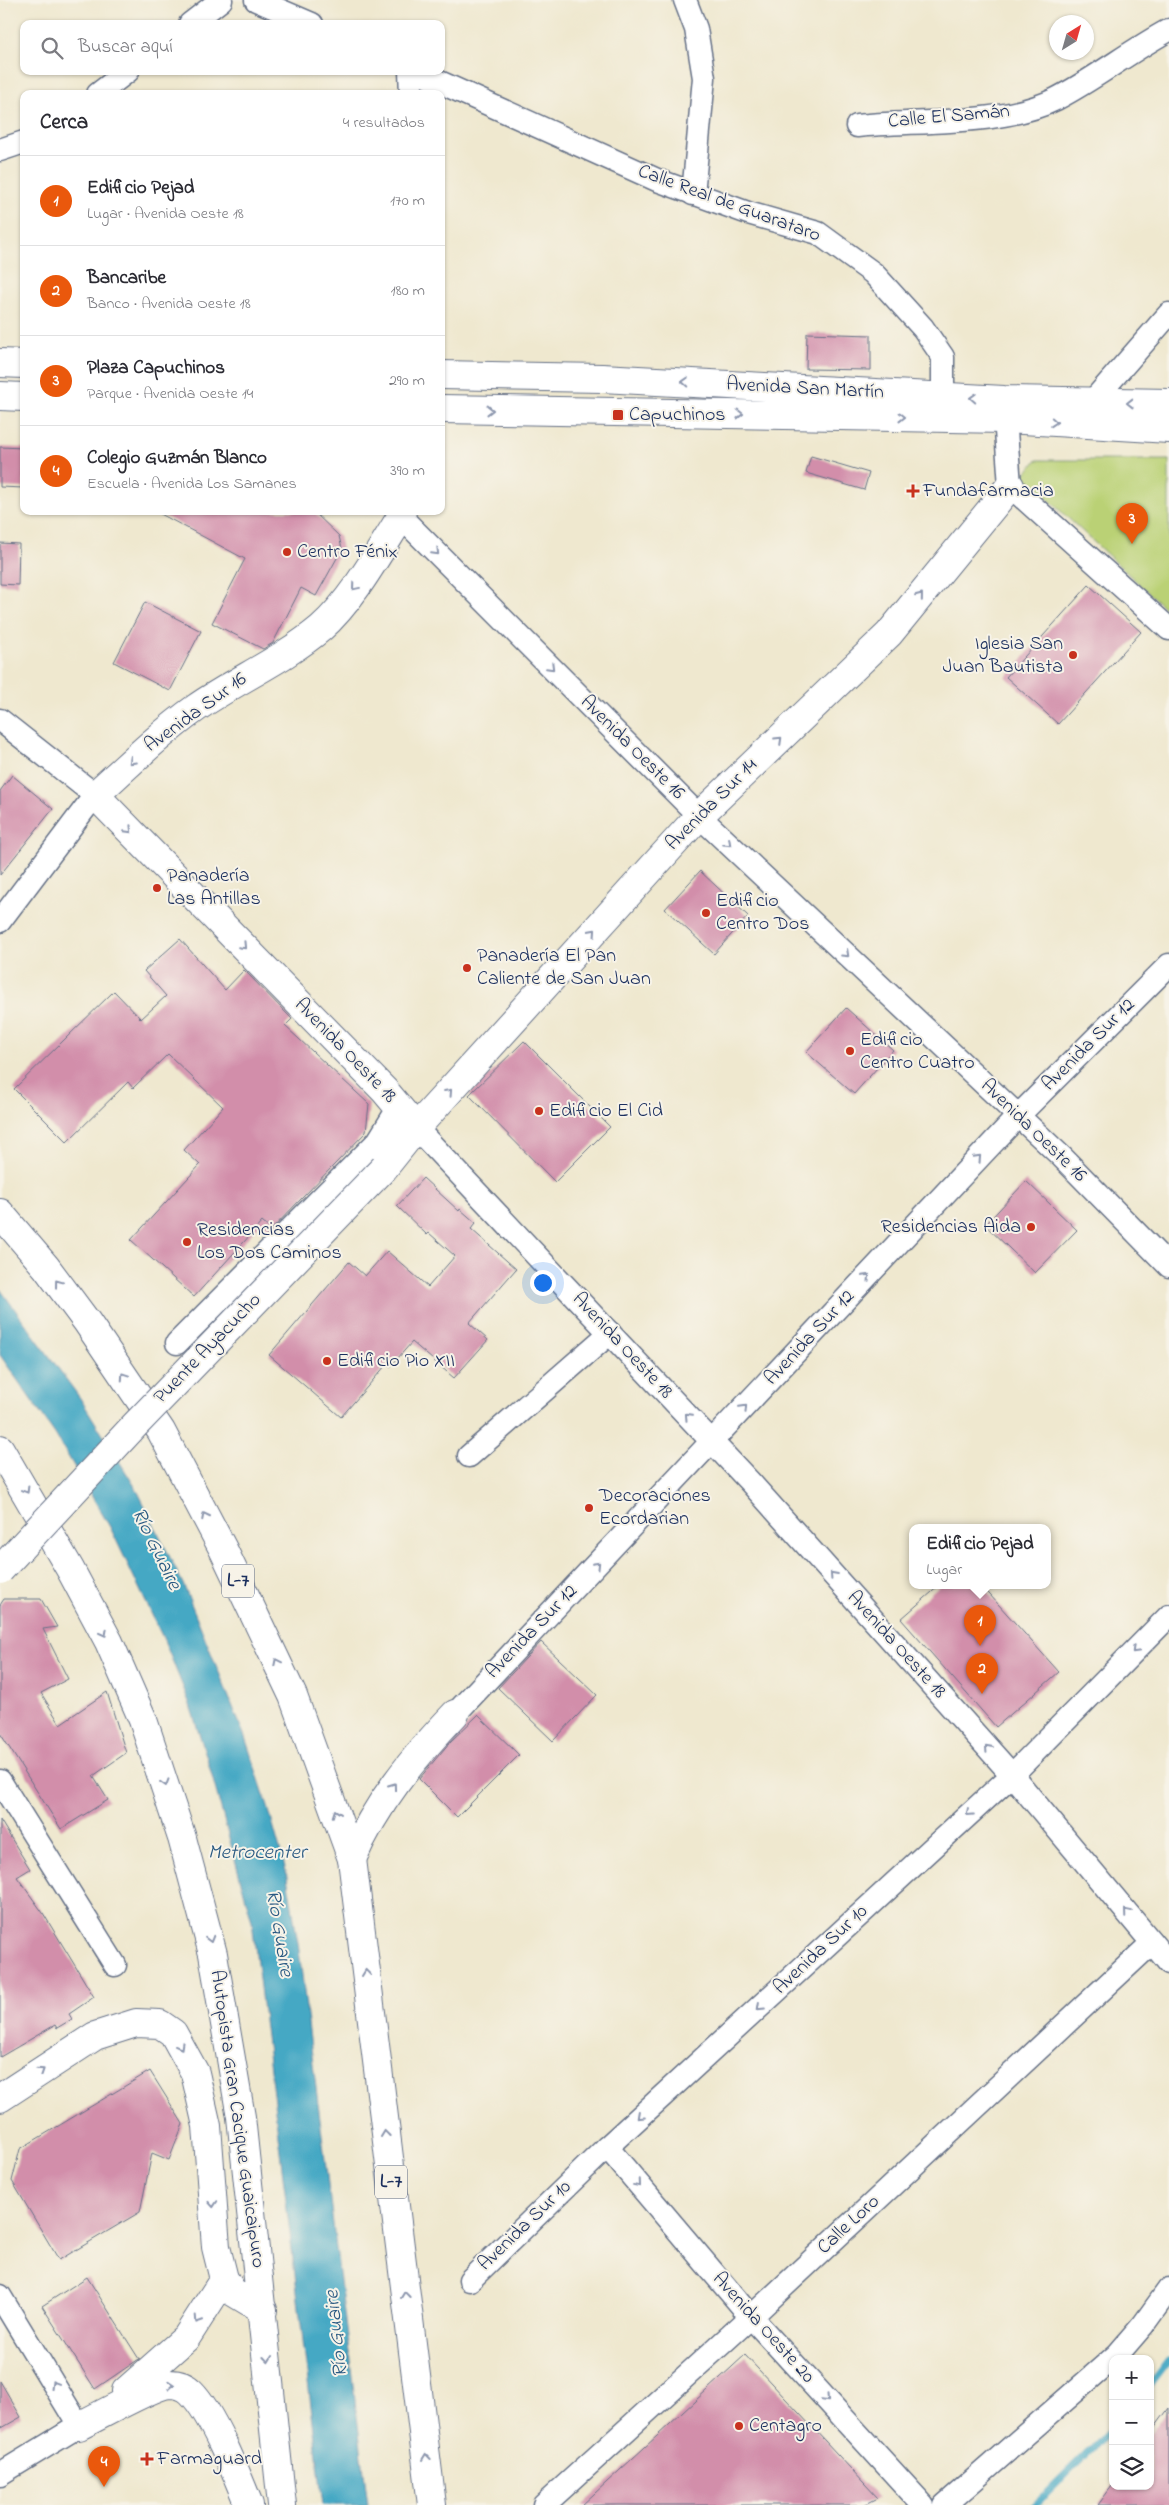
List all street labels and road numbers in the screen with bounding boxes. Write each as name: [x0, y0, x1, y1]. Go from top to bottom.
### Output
street label: Calle El Samán: [887, 97, 1011, 137]
street label: Calle Real de Guarataro: [634, 157, 824, 251]
street label: Avenida San Martín: [725, 370, 885, 408]
street label: Avenida Sur 16: [139, 666, 253, 760]
street label: Avenida Oeste 16: [573, 689, 691, 807]
street label: Avenida Sur 14: [659, 752, 765, 858]
street label: Avenida Oeste 18: [287, 992, 403, 1110]
street label: Avenida Sur 12: [1036, 992, 1142, 1098]
street label: Avenida Oeste 16: [973, 1073, 1093, 1190]
street label: Avenida Sur 12: [758, 1284, 862, 1392]
street label: Avenida Oeste 18: [565, 1286, 679, 1406]
street label: Puente Ayacucho: [147, 1287, 269, 1411]
road number: L-7: [222, 1564, 254, 1598]
street label: Avenida Sur 12: [479, 1578, 585, 1686]
street label: Avenida Oeste 18: [839, 1584, 953, 1706]
street label: Avenida Sur 10: [767, 1898, 875, 2002]
street label: Autopista Gran Cacique Guaicaipuro: [202, 1968, 272, 2270]
road number: L-7: [375, 2166, 407, 2198]
street label: Avenida Sur 10: [472, 2173, 579, 2278]
street label: Calle Loro: [811, 2188, 887, 2262]
street label: Avenida Oeste 20: [705, 2266, 821, 2391]

